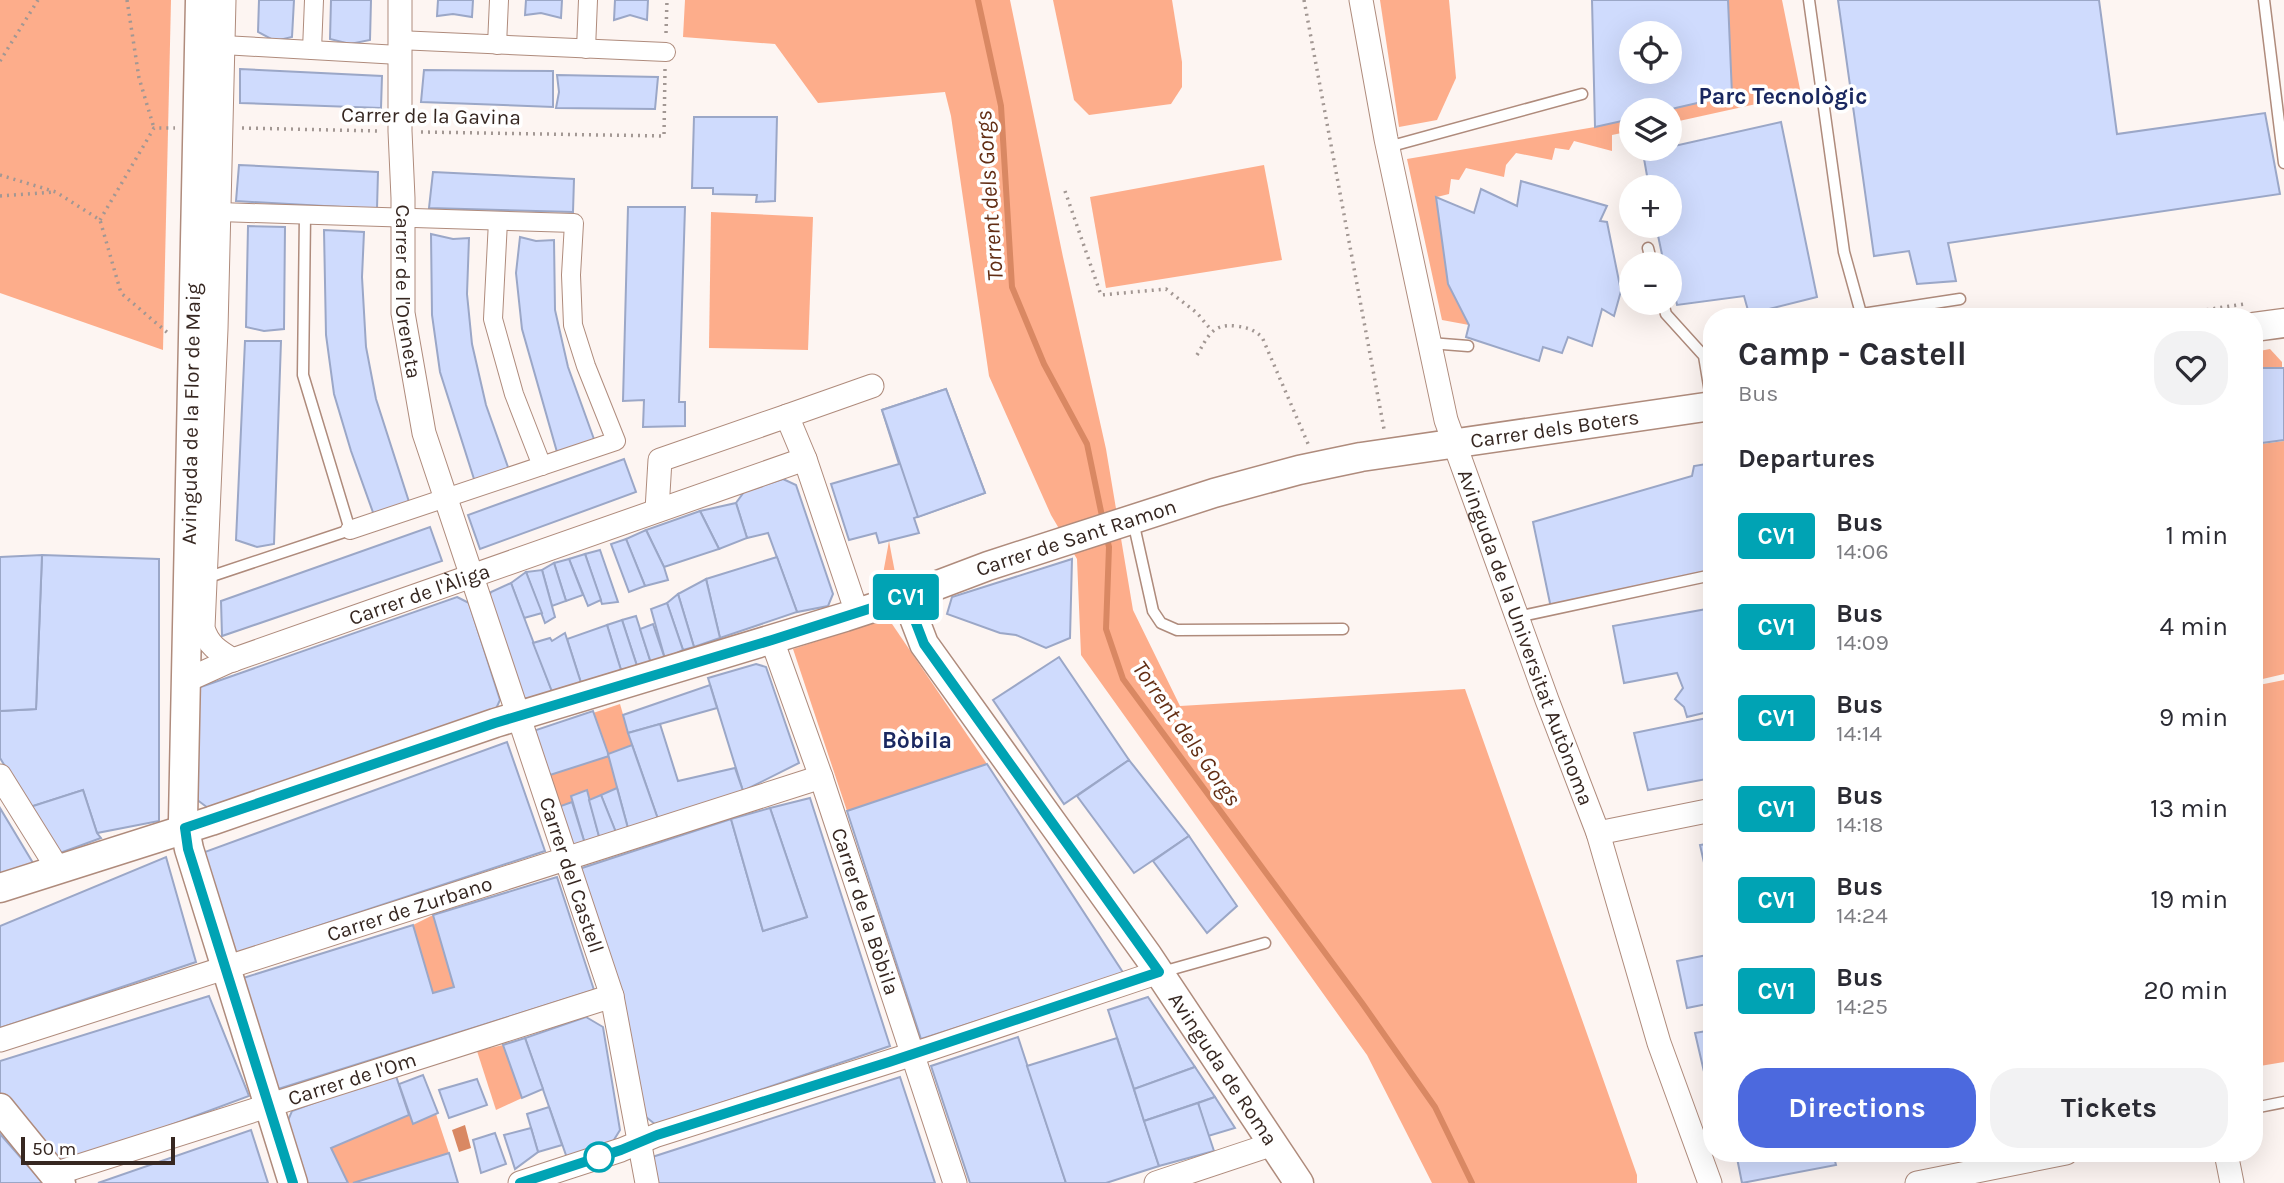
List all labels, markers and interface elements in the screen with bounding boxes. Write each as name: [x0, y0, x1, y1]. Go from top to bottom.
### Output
map controls: [1619, 21, 1682, 315]
button: locate: [1619, 21, 1682, 84]
district label: Parc Tecnològic: [1699, 83, 1868, 110]
button: layers: [1619, 98, 1682, 161]
street label: Carrer de la Gavina: [341, 102, 521, 130]
water label: Torrent dels Gorgs: [970, 110, 1009, 282]
button: +: [1619, 175, 1682, 238]
street label: Carrer de l'Oreneta: [391, 204, 426, 380]
button: −: [1619, 252, 1682, 315]
street label: Avinguda de la Flor de Maig: [177, 283, 205, 545]
button: heart: [2154, 331, 2228, 405]
text: Camp - Castell: [1738, 335, 1967, 373]
text: Bus: [1738, 380, 1778, 407]
street label: Carrer dels Boters: [1469, 405, 1641, 453]
text: Departures: [1738, 443, 1875, 474]
street label: Avinguda de la Universitat Autònoma: [1453, 466, 1598, 809]
street label: Carrer de Sant Ramon: [972, 494, 1179, 581]
text: Bus: [1836, 507, 1883, 538]
text: 1 min: [2165, 520, 2228, 551]
text: CV1: [1757, 522, 1796, 550]
text: 14:06: [1836, 538, 1889, 565]
street label: Carrer de l'Àliga: [346, 559, 493, 630]
line badge: CV1: [866, 574, 946, 620]
text: CV1: [887, 583, 925, 611]
text: Bus: [1836, 598, 1883, 629]
text: 4 min: [2160, 611, 2228, 642]
text: CV1: [1757, 613, 1796, 641]
text: 14:09: [1836, 629, 1889, 656]
water label: Torrent dels Gorgs: [1127, 656, 1247, 811]
text: Bus: [1836, 689, 1883, 720]
text: 9 min: [2159, 702, 2228, 733]
text: CV1: [1757, 704, 1796, 732]
text: 14:14: [1836, 720, 1882, 747]
district label: Bòbila: [882, 727, 952, 754]
text: Bus: [1836, 780, 1883, 811]
text: 13 min: [2150, 793, 2228, 824]
street label: Carrer del Castell: [534, 794, 609, 956]
text: CV1: [1757, 795, 1796, 823]
text: 14:18: [1836, 811, 1883, 838]
street label: Carrer de la Bòbila: [827, 825, 904, 998]
street label: Carrer de Zurbano: [324, 871, 495, 947]
text: Bus: [1836, 871, 1883, 902]
text: 19 min: [2150, 884, 2228, 915]
text: CV1: [1757, 886, 1796, 914]
text: 14:24: [1836, 902, 1888, 929]
text: Bus: [1836, 962, 1883, 993]
text: 20 min: [2144, 975, 2228, 1006]
text: CV1: [1757, 977, 1796, 1005]
street label: Avinguda de Roma: [1164, 988, 1283, 1150]
text: 14:25: [1836, 993, 1888, 1020]
street label: Carrer de l'Om: [285, 1047, 419, 1111]
button: Directions: [1738, 1068, 1976, 1148]
button: Tickets: [1990, 1068, 2228, 1148]
scale bar: [21, 1134, 175, 1166]
text: 50 m: [32, 1138, 76, 1160]
unlabelled marker: [584, 1142, 614, 1172]

